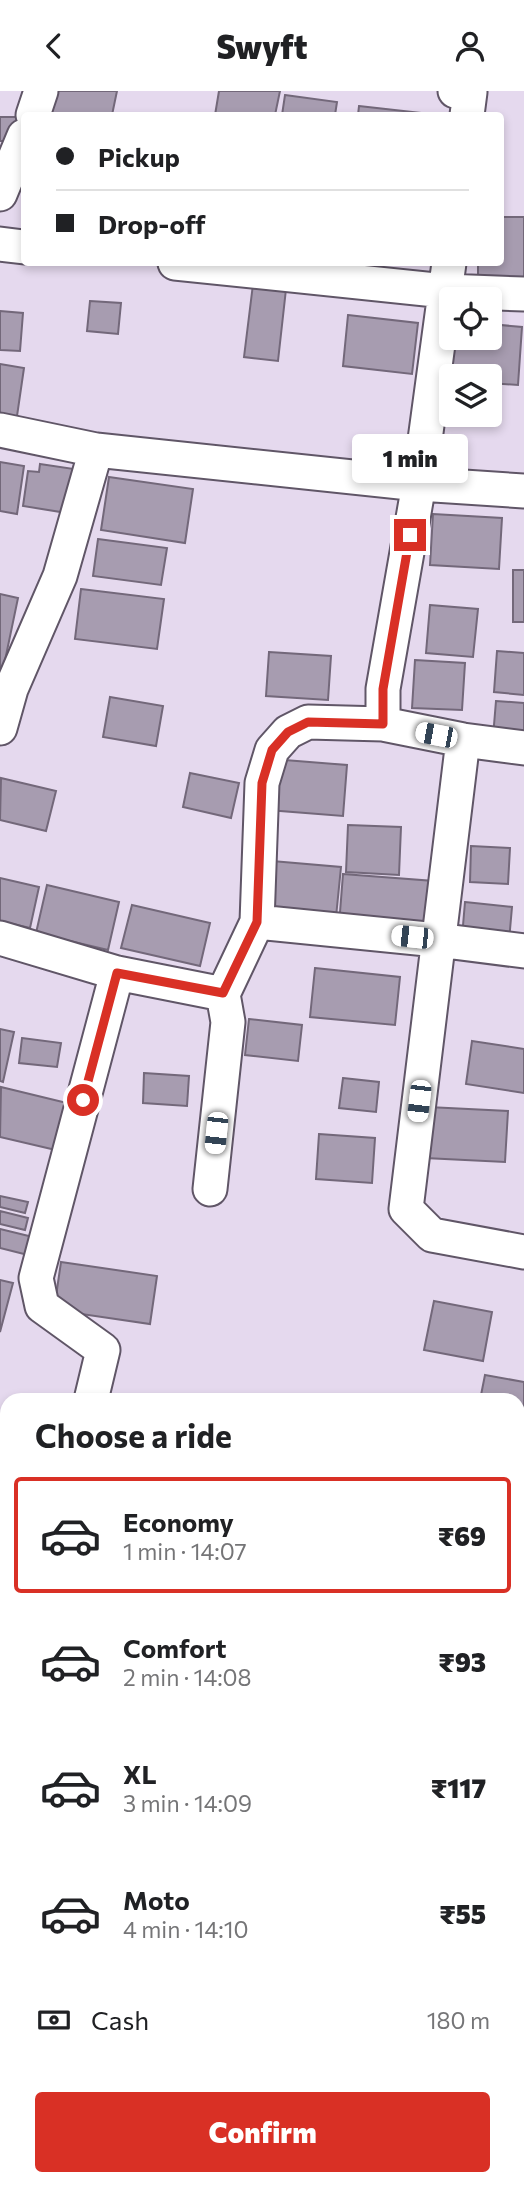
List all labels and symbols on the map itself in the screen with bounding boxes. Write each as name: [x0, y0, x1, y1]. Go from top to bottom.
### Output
callout: 1 min: [352, 433, 468, 483]
route end: [394, 519, 426, 551]
car: [414, 721, 459, 749]
car: [391, 924, 434, 950]
car: [407, 1079, 432, 1123]
route start: [67, 1084, 99, 1116]
car: [204, 1111, 229, 1155]

